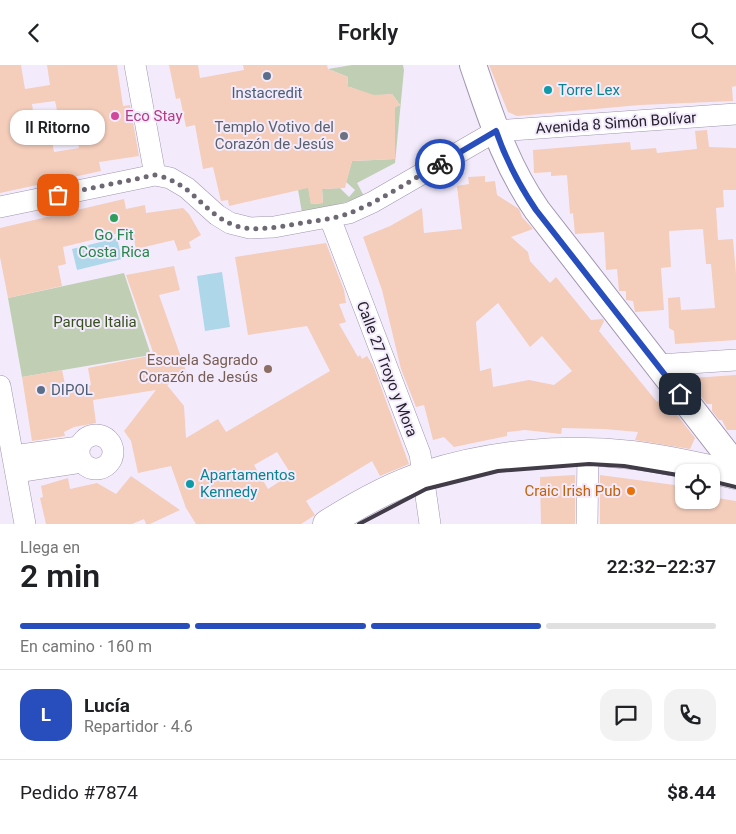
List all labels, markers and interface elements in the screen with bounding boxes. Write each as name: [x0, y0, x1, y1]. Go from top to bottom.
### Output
icon: back: [20, 19, 48, 47]
icon: search: [688, 19, 716, 47]
text: Forkly: [338, 20, 398, 45]
marker: Instacredit: [261, 70, 273, 82]
place label: Torre Lex: [558, 81, 621, 99]
place label: Instacredit: [232, 84, 303, 102]
marker: Torre Lex: [542, 84, 554, 96]
place label: Eco Stay: [125, 107, 182, 125]
street label: Avenida 8 Simón Bolívar: [535, 108, 697, 138]
callout: Il Ritorno: [10, 110, 106, 145]
marker: Eco Stay: [109, 110, 121, 122]
text: Il Ritorno: [25, 118, 90, 137]
place label: Templo Votivo del Corazón de Jesús: [215, 118, 334, 153]
marker: Templo Votivo del Corazón de Jesús: [338, 130, 350, 142]
courier: [415, 139, 465, 189]
icon: bike: [426, 150, 454, 178]
pin: [37, 174, 79, 216]
icon: bag: [44, 181, 72, 209]
marker: Go Fit Costa Rica: [108, 212, 120, 224]
place label: Go Fit Costa Rica: [78, 226, 150, 261]
street label: Calle 27 Troyo y Mora: [353, 299, 421, 439]
park label: Parque Italia: [53, 313, 137, 331]
place label: Escuela Sagrado Corazón de Jesús: [139, 351, 258, 386]
marker: Escuela Sagrado Corazón de Jesús: [262, 363, 274, 375]
pin: [659, 373, 701, 415]
icon: home: [666, 380, 694, 408]
place label: DIPOL: [51, 381, 93, 399]
marker: DIPOL: [35, 384, 47, 396]
map controls: [675, 464, 720, 509]
button: locate: [675, 464, 720, 509]
place label: Apartamentos Kennedy: [200, 466, 295, 501]
marker: Apartamentos Kennedy: [184, 478, 196, 490]
place label: Craic Irish Pub: [524, 482, 621, 500]
marker: Craic Irish Pub: [625, 485, 637, 497]
text: Llega en: [20, 538, 80, 557]
text: 22:32–22:37: [607, 555, 716, 578]
text: 2 min: [20, 557, 100, 595]
text: En camino · 160 m: [20, 637, 152, 656]
button: chat: [600, 689, 652, 741]
button: phone: [664, 689, 716, 741]
text: Lucía: [84, 694, 130, 717]
text: L: [41, 703, 51, 726]
text: Repartidor · 4.6: [84, 717, 193, 736]
text: Pedido #7874: [20, 781, 138, 804]
text: $8.44: [667, 781, 716, 804]

